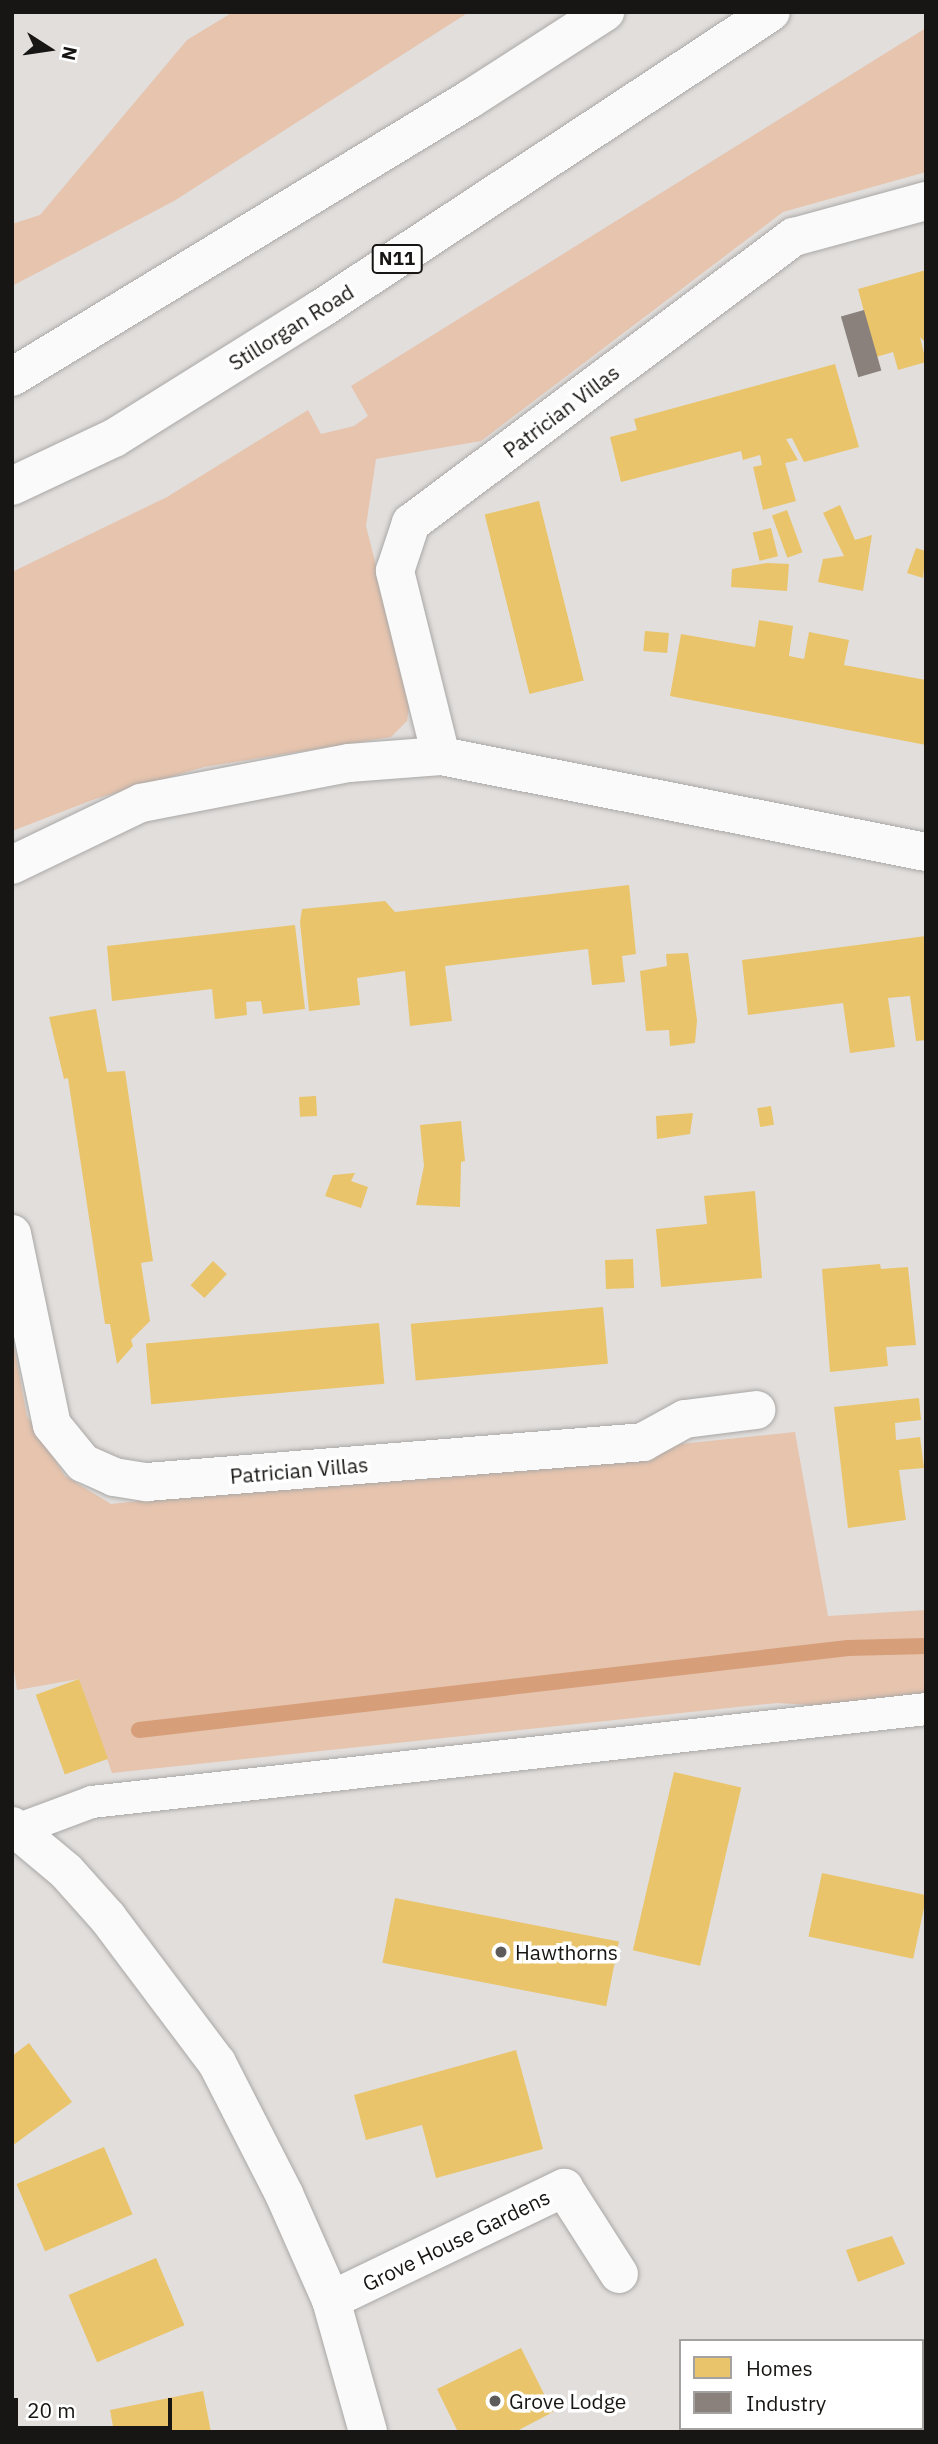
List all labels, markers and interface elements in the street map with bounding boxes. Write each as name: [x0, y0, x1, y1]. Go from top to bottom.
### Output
north arrow: [14, 14, 84, 84]
text: N: [56, 44, 83, 63]
road number: N11: [371, 244, 423, 274]
street label: Stillorgan Road: [224, 279, 358, 375]
street label: Patrician Villas: [498, 359, 624, 463]
street label: Patrician Villas: [229, 1451, 369, 1489]
place label: Hawthorns: [515, 1939, 618, 1965]
marker: Hawthorns: [493, 1944, 509, 1960]
street label: Grove House Gardens: [358, 2184, 554, 2296]
legend: [679, 2339, 924, 2430]
text: Homes: [746, 2354, 813, 2382]
scale bar: [18, 2384, 175, 2428]
place label: Grove Lodge: [509, 2388, 626, 2414]
text: Industry: [746, 2389, 826, 2417]
marker: Grove Lodge: [487, 2393, 503, 2409]
text: 20 m: [27, 2396, 76, 2424]

